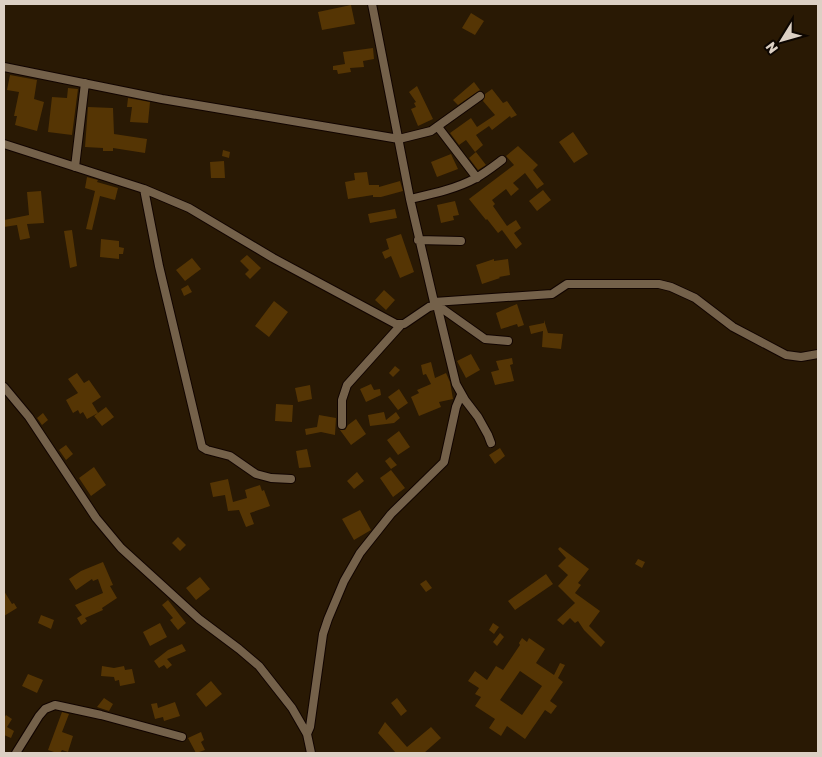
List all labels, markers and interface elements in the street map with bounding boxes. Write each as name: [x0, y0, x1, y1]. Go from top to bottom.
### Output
north arrow: [757, 15, 807, 65]
text: N: [762, 38, 782, 57]

